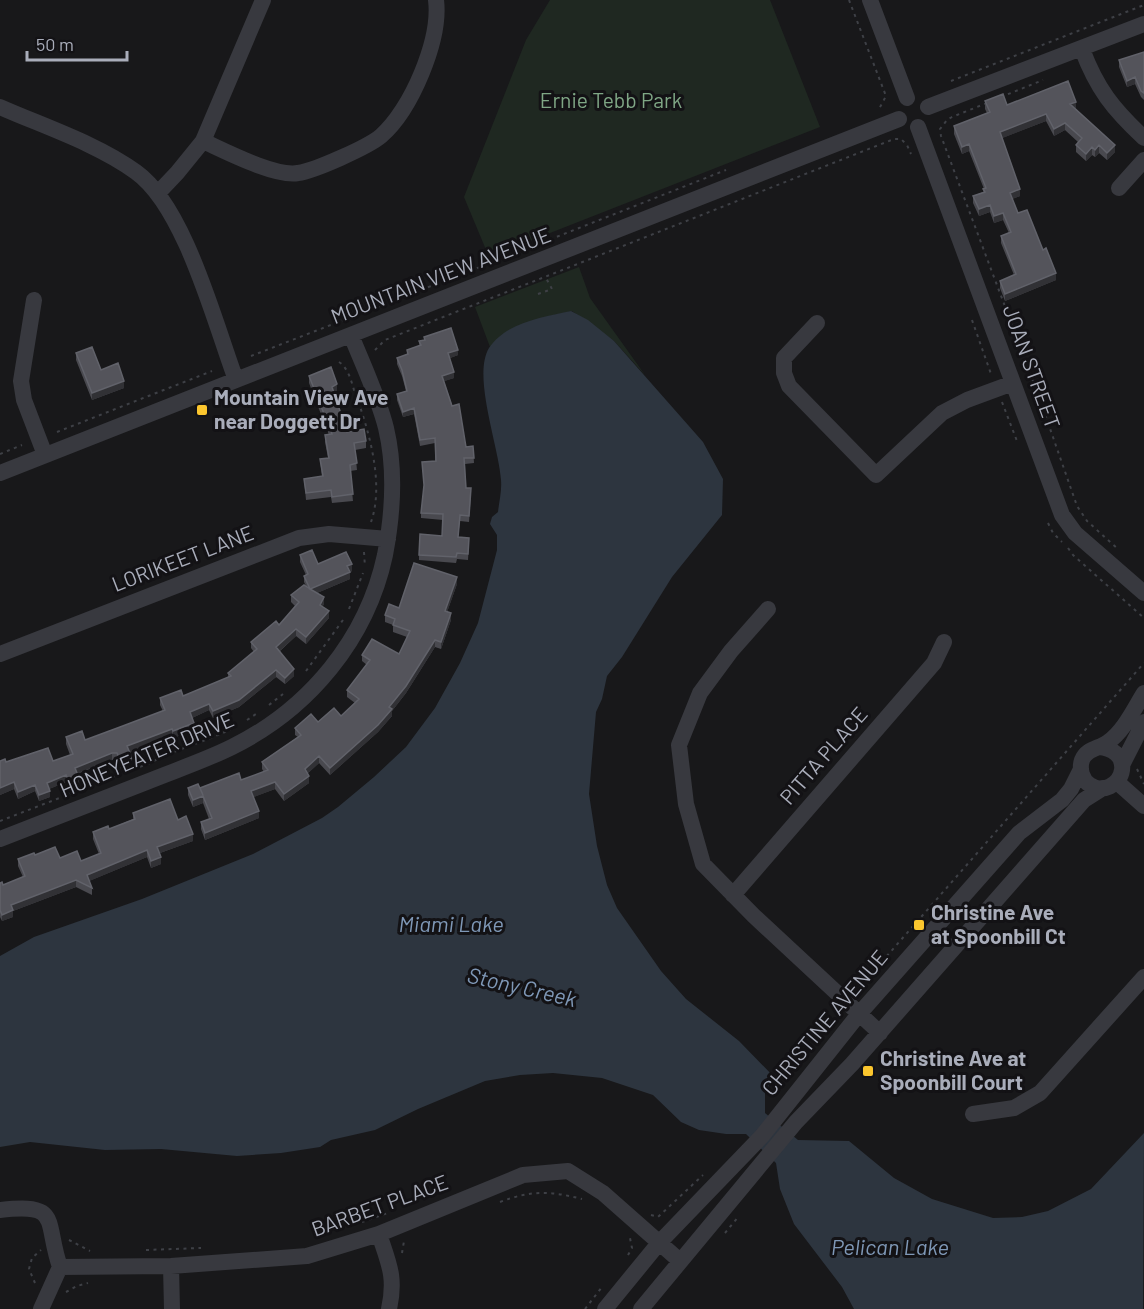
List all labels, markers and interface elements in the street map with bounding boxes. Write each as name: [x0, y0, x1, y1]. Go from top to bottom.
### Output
scale bar: [27, 24, 128, 62]
text: 50 m: [36, 33, 74, 55]
park label: Ernie Tebb Park: [540, 87, 682, 112]
street label: MOUNTAIN VIEW AVENUE: [327, 221, 554, 328]
street label: JOAN STREET: [998, 301, 1066, 432]
place label: Mountain View Ave near Doggett Dr: [214, 384, 388, 433]
marker: Mountain View Ave near Doggett Dr: [195, 403, 209, 417]
street label: LORIKEET LANE: [108, 519, 257, 596]
street label: PITTA PLACE: [774, 701, 872, 809]
street label: HONEYEATER DRIVE: [56, 706, 237, 802]
place label: Christine Ave at Spoonbill Ct: [931, 899, 1066, 948]
water label: Miami Lake: [398, 910, 504, 936]
marker: Christine Ave at Spoonbill Ct: [912, 918, 926, 932]
street label: CHRISTINE AVENUE: [756, 944, 892, 1100]
water label: Stony Creek: [465, 961, 580, 1011]
place label: Christine Ave at Spoonbill Court: [880, 1045, 1026, 1094]
marker: Christine Ave at Spoonbill Court: [861, 1064, 875, 1078]
street label: BARBET PLACE: [308, 1168, 451, 1241]
water label: Pelican Lake: [831, 1233, 949, 1259]

